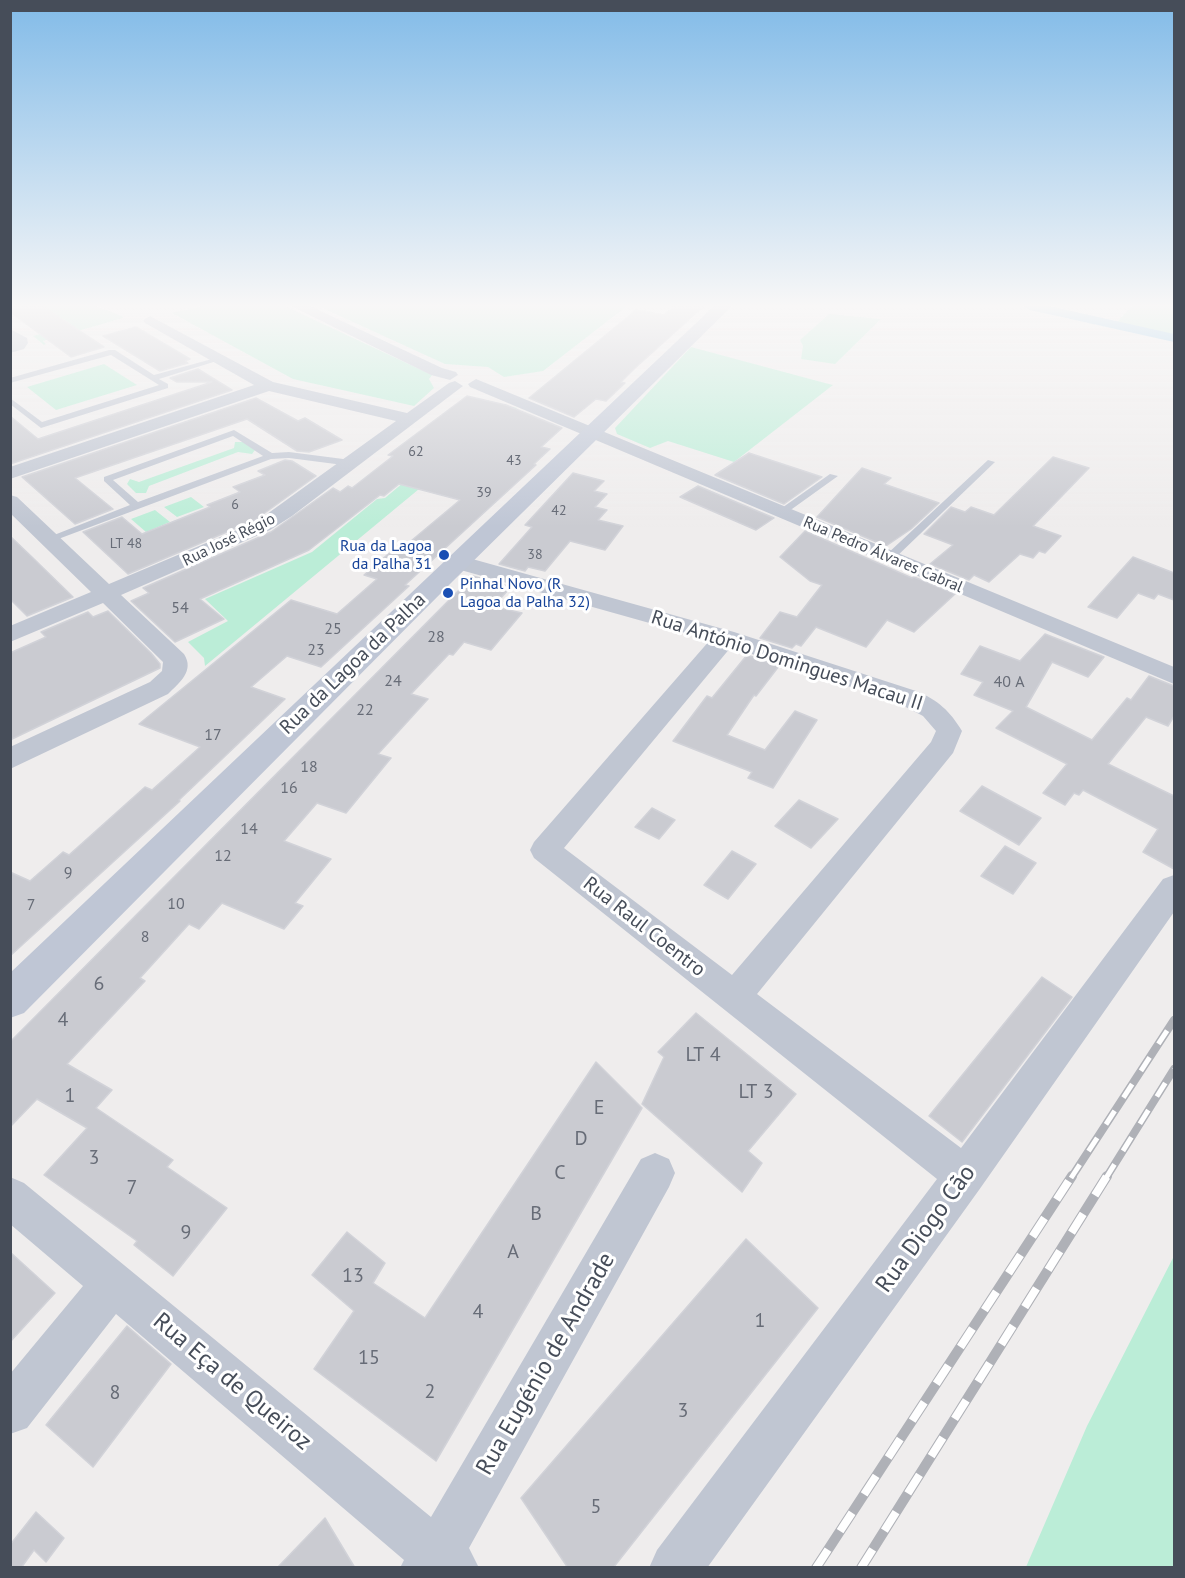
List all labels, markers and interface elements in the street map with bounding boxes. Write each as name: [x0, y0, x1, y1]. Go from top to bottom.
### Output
house number: 62: [408, 444, 424, 460]
house number: 43: [506, 453, 522, 469]
house number: 39: [476, 485, 492, 501]
house number: 6: [231, 497, 239, 513]
house number: 42: [551, 503, 567, 519]
street label: Rua José Régio: [180, 509, 278, 571]
street label: Rua Pedro Álvares Cabral: [800, 513, 966, 597]
house number: LT 48: [110, 536, 142, 552]
place label: Rua da Lagoa da Palha 31: [340, 536, 432, 574]
house number: 38: [527, 547, 543, 563]
marker: Rua da Lagoa da Palha 31: [437, 548, 451, 562]
place label: Pinhal Novo (R Lagoa da Palha 32): [460, 574, 590, 612]
marker: Pinhal Novo (R Lagoa da Palha 32): [441, 586, 455, 600]
street label: Rua da Lagoa da Palha: [275, 588, 431, 740]
house number: 54: [171, 598, 189, 618]
street label: Rua António Domingues Macau II: [648, 606, 926, 716]
house number: 25: [324, 619, 342, 639]
house number: 28: [427, 627, 445, 647]
house number: 23: [307, 640, 325, 660]
house number: 24: [384, 671, 402, 691]
house number: 40 A: [993, 672, 1025, 692]
house number: 22: [356, 700, 374, 720]
house number: 17: [204, 725, 222, 745]
house number: 18: [300, 757, 318, 777]
house number: 16: [280, 778, 298, 798]
house number: 14: [240, 819, 258, 839]
house number: 12: [214, 846, 232, 866]
house number: 9: [64, 863, 72, 883]
street label: Rua Raul Coentro: [578, 872, 710, 982]
house number: 10: [167, 894, 185, 914]
house number: 7: [27, 895, 35, 915]
house number: 8: [141, 927, 149, 947]
house number: 6: [94, 972, 104, 996]
house number: 4: [58, 1008, 68, 1032]
house number: LT 4: [685, 1043, 721, 1067]
house number: LT 3: [738, 1080, 774, 1104]
house number: 1: [65, 1084, 75, 1108]
house number: E: [594, 1096, 604, 1120]
house number: D: [574, 1127, 588, 1151]
house number: 3: [89, 1146, 99, 1170]
street label: Rua Diogo Cão: [870, 1159, 982, 1299]
house number: C: [554, 1161, 566, 1185]
house number: 7: [127, 1176, 137, 1200]
house number: B: [530, 1202, 542, 1226]
house number: 9: [181, 1221, 191, 1245]
house number: A: [507, 1240, 519, 1264]
street label: Rua Eugénio de Andrade: [471, 1248, 621, 1480]
house number: 13: [342, 1264, 364, 1288]
house number: 4: [473, 1300, 483, 1324]
street label: Rua Eça de Queiroz: [147, 1307, 317, 1457]
house number: 1: [755, 1309, 765, 1333]
house number: 15: [358, 1346, 380, 1370]
house number: 2: [425, 1380, 435, 1404]
house number: 8: [110, 1381, 120, 1405]
house number: 3: [678, 1399, 688, 1423]
house number: 5: [591, 1495, 601, 1519]

